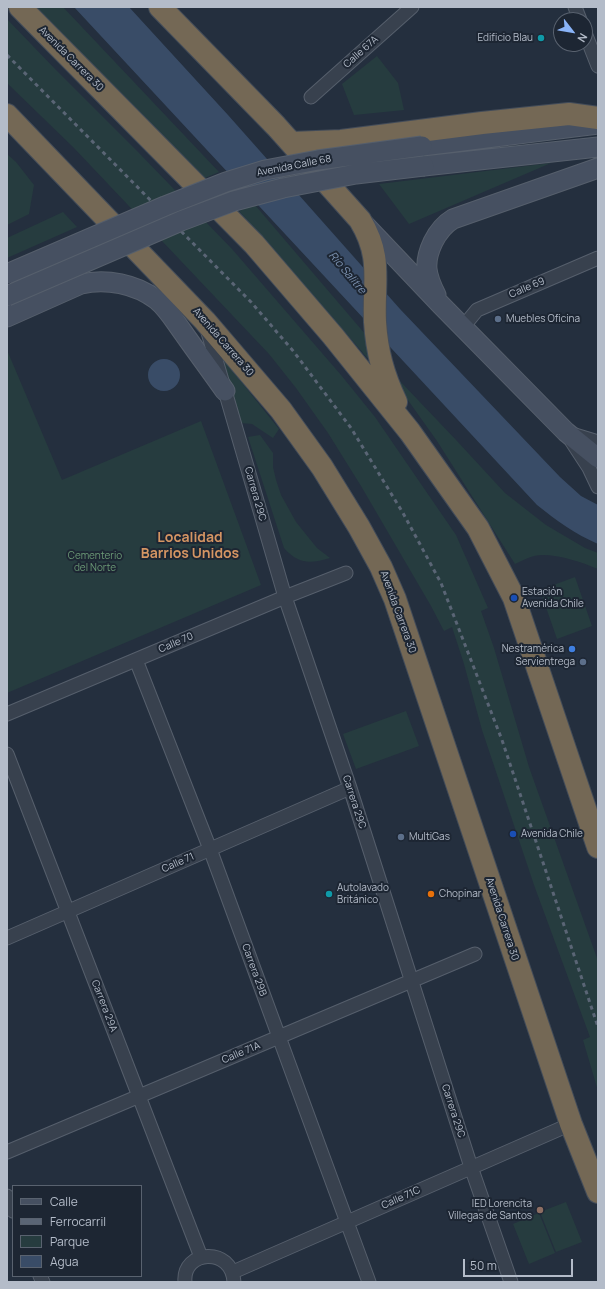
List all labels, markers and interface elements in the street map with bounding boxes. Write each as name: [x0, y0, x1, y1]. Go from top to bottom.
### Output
north arrow: [553, 12, 593, 52]
street label: Avenida Carrera 30: [36, 24, 106, 94]
text: N: [574, 31, 591, 45]
place label: Edificio Blau: [477, 32, 533, 44]
street label: Calle 67A: [341, 33, 381, 71]
marker: Edificio Blau: [536, 33, 546, 43]
street label: Avenida Calle 68: [256, 153, 332, 179]
water label: Río Salitre: [326, 249, 368, 297]
street label: Calle 69: [507, 275, 547, 301]
street label: Avenida Carrera 30: [190, 305, 256, 379]
place label: Muebles Oficina: [506, 313, 580, 325]
marker: Muebles Oficina: [493, 314, 503, 324]
street label: Carrera 29C: [242, 466, 268, 522]
district label: Localidad Barrios Unidos: [141, 530, 239, 562]
park label: Cementerio del Norte: [68, 550, 122, 574]
street label: Avenida Carrera 30: [378, 569, 418, 655]
place label: Estación Avenida Chile: [522, 586, 584, 610]
marker: Estación Avenida Chile: [509, 593, 519, 603]
street label: Calle 70: [157, 630, 195, 656]
place label: Nestramérica: [502, 643, 564, 655]
marker: Nestramérica: [567, 644, 577, 654]
place label: Servientrega: [516, 656, 575, 668]
marker: Servientrega: [578, 657, 588, 667]
street label: Carrera 29C: [340, 774, 368, 830]
place label: Avenida Chile: [521, 828, 583, 840]
marker: Avenida Chile: [508, 829, 518, 839]
place label: MultiGas: [409, 831, 450, 843]
marker: MultiGas: [396, 832, 406, 842]
street label: Calle 71: [160, 851, 196, 875]
street label: Avenida Carrera 30: [483, 876, 521, 962]
place label: Autolavado Británico: [337, 882, 389, 906]
place label: Chopinar: [439, 888, 481, 900]
marker: Autolavado Británico: [324, 889, 334, 899]
marker: Chopinar: [426, 889, 436, 899]
street label: Carrera 29B: [239, 942, 269, 998]
street label: Carrera 29A: [89, 978, 119, 1034]
street label: Calle 71A: [220, 1040, 262, 1066]
street label: Carrera 29C: [439, 1083, 467, 1139]
street label: Calle 71C: [380, 1184, 422, 1212]
legend: [12, 1185, 142, 1277]
text: Calle: [50, 1193, 78, 1210]
place label: IED Lorencita Villegas de Santos: [448, 1198, 532, 1222]
marker: IED Lorencita Villegas de Santos: [535, 1205, 545, 1215]
text: Ferrocarril: [50, 1213, 106, 1230]
text: Parque: [50, 1233, 89, 1250]
scale bar: [465, 1251, 575, 1277]
text: Agua: [50, 1253, 79, 1270]
text: 50 m: [470, 1257, 497, 1274]

